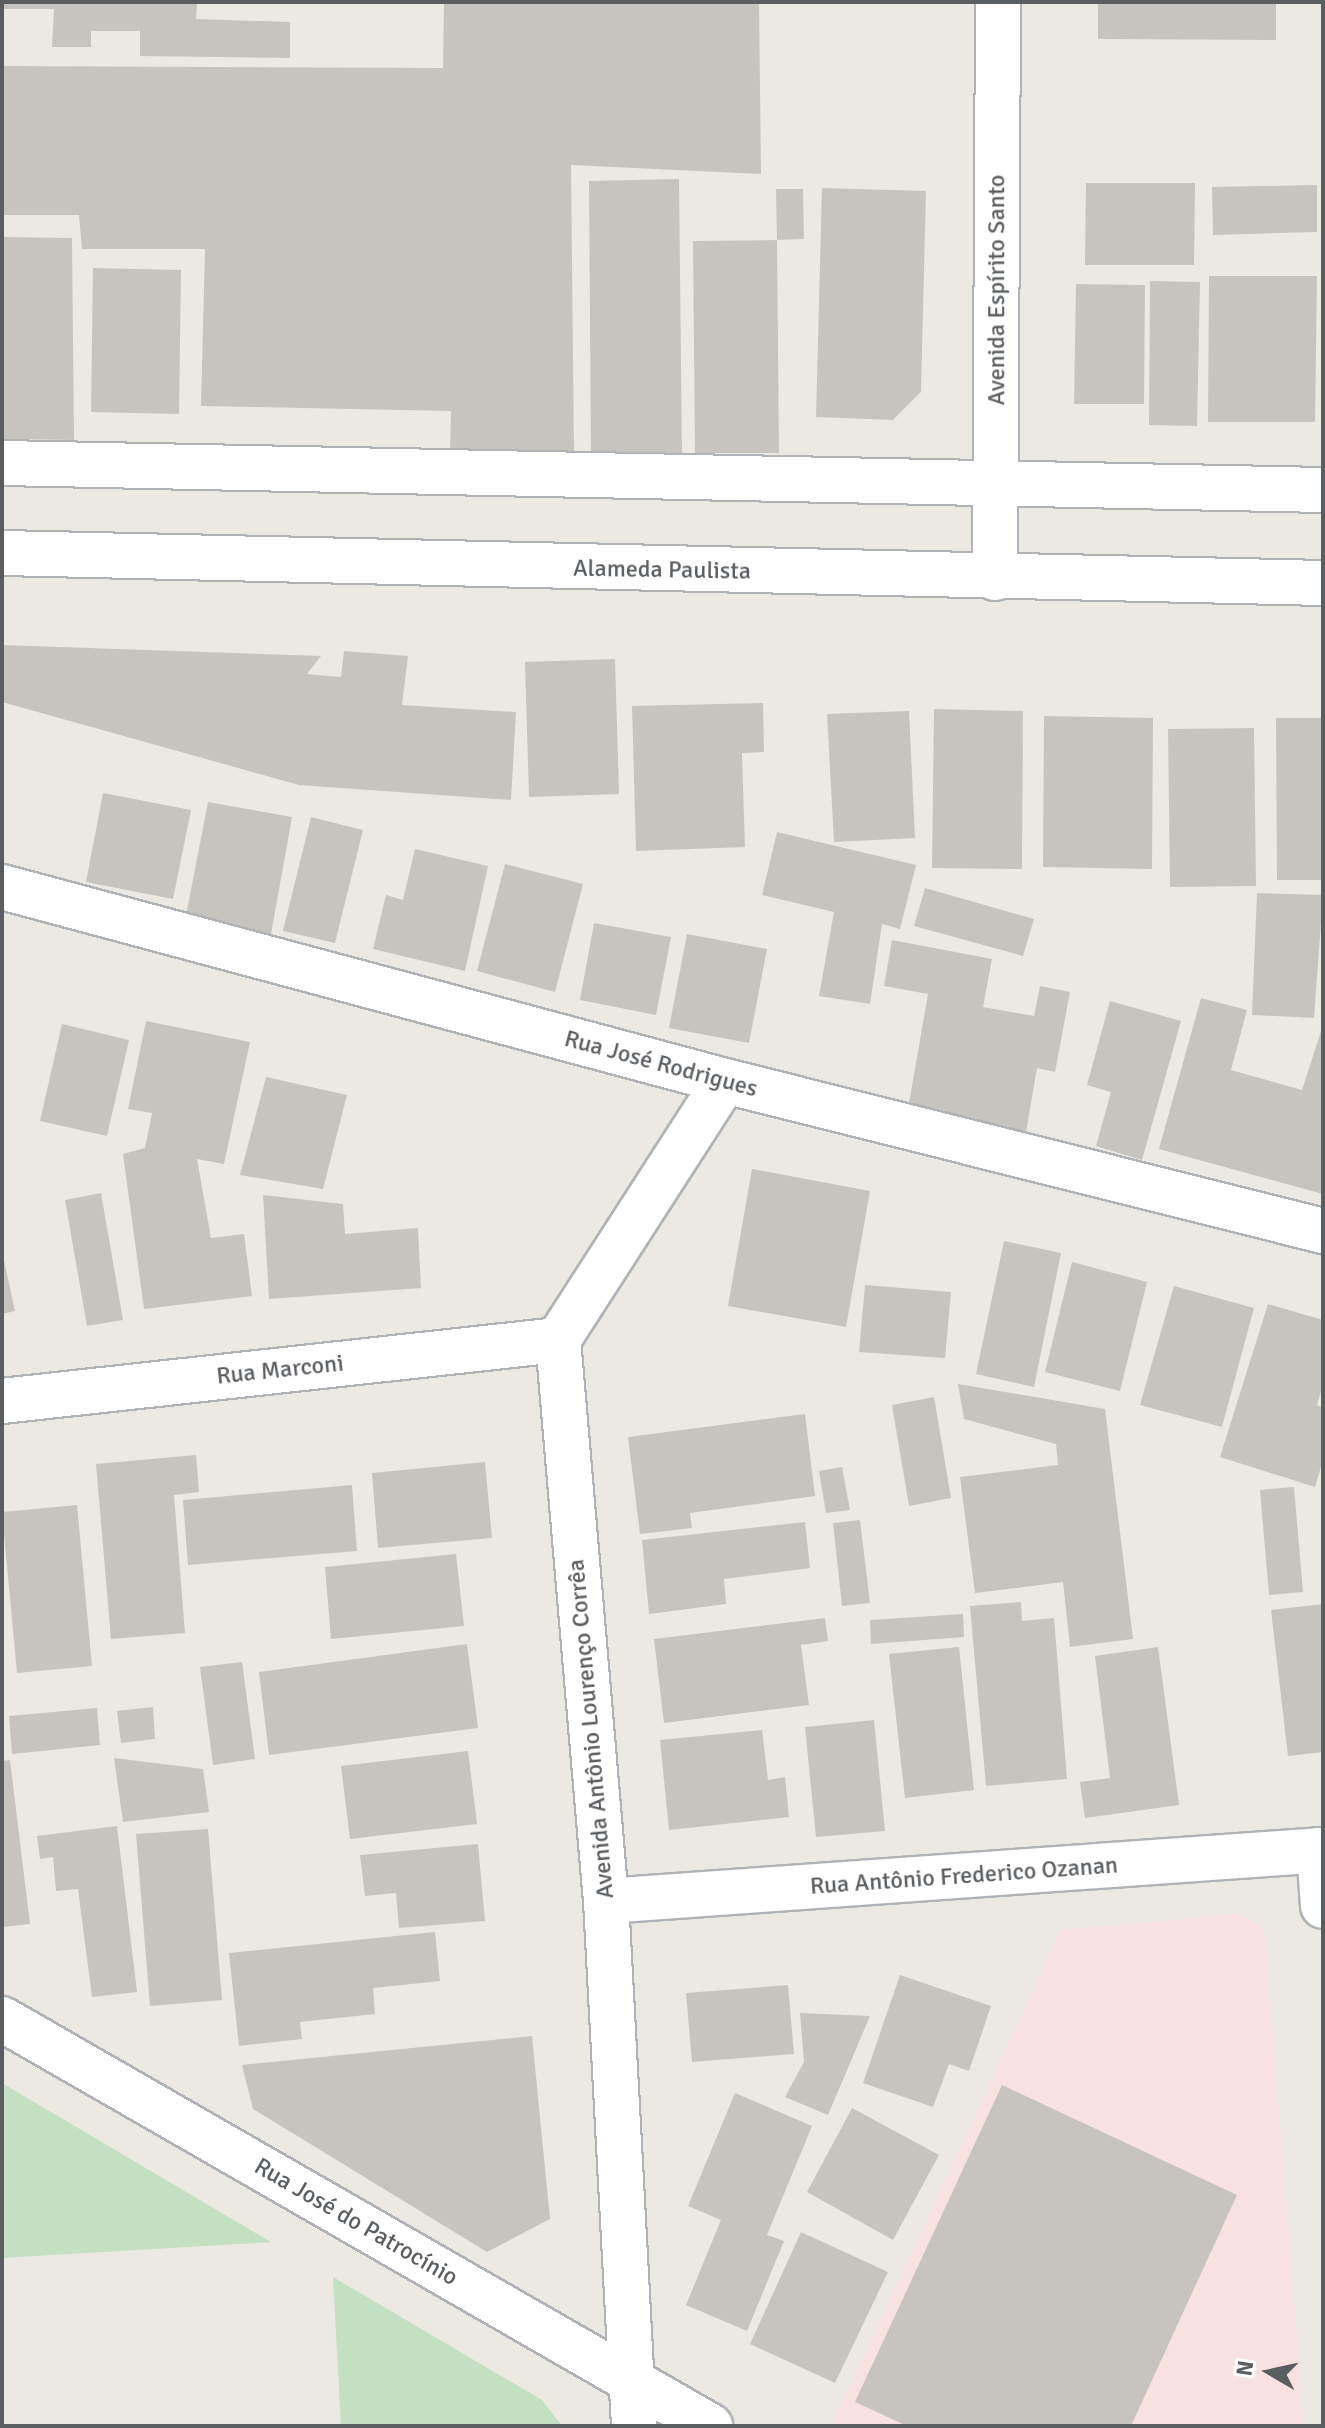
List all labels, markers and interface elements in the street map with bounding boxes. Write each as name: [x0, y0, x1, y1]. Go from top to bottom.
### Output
street label: Avenida Espírito Santo: [983, 175, 1011, 405]
street label: Alameda Paulista: [573, 554, 751, 586]
street label: Rua José Rodrigues: [561, 1024, 761, 1104]
street label: Rua Marconi: [215, 1349, 345, 1391]
street label: Avenida Antônio Lourenço Corrêa: [562, 1558, 620, 1900]
street label: Rua Antônio Frederico Ozanan: [809, 1851, 1119, 1901]
street label: Rua José do Patrocínio: [249, 2152, 463, 2292]
north arrow: [1229, 2332, 1309, 2412]
text: N: [1230, 2358, 1259, 2378]

